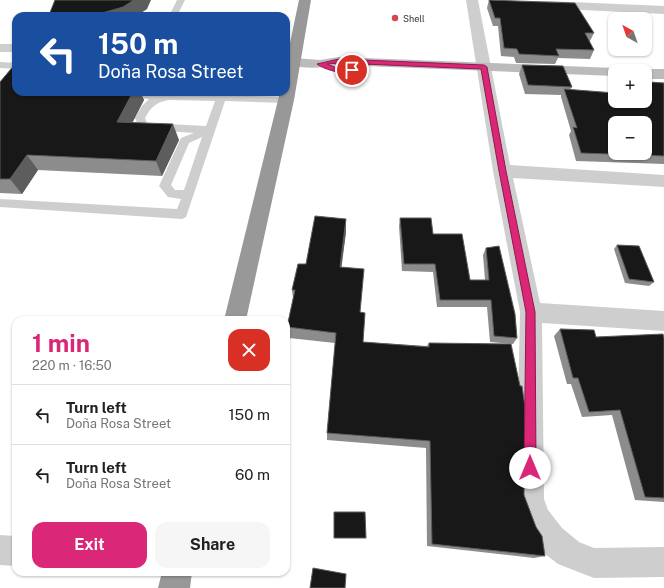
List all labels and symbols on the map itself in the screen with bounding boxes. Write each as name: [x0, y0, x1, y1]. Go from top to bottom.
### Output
north arrow: [608, 12, 652, 56]
marker: Shell: [390, 13, 400, 23]
place label: Shell: [403, 13, 425, 24]
pin: [335, 53, 369, 87]
position arrow: [509, 447, 551, 489]

